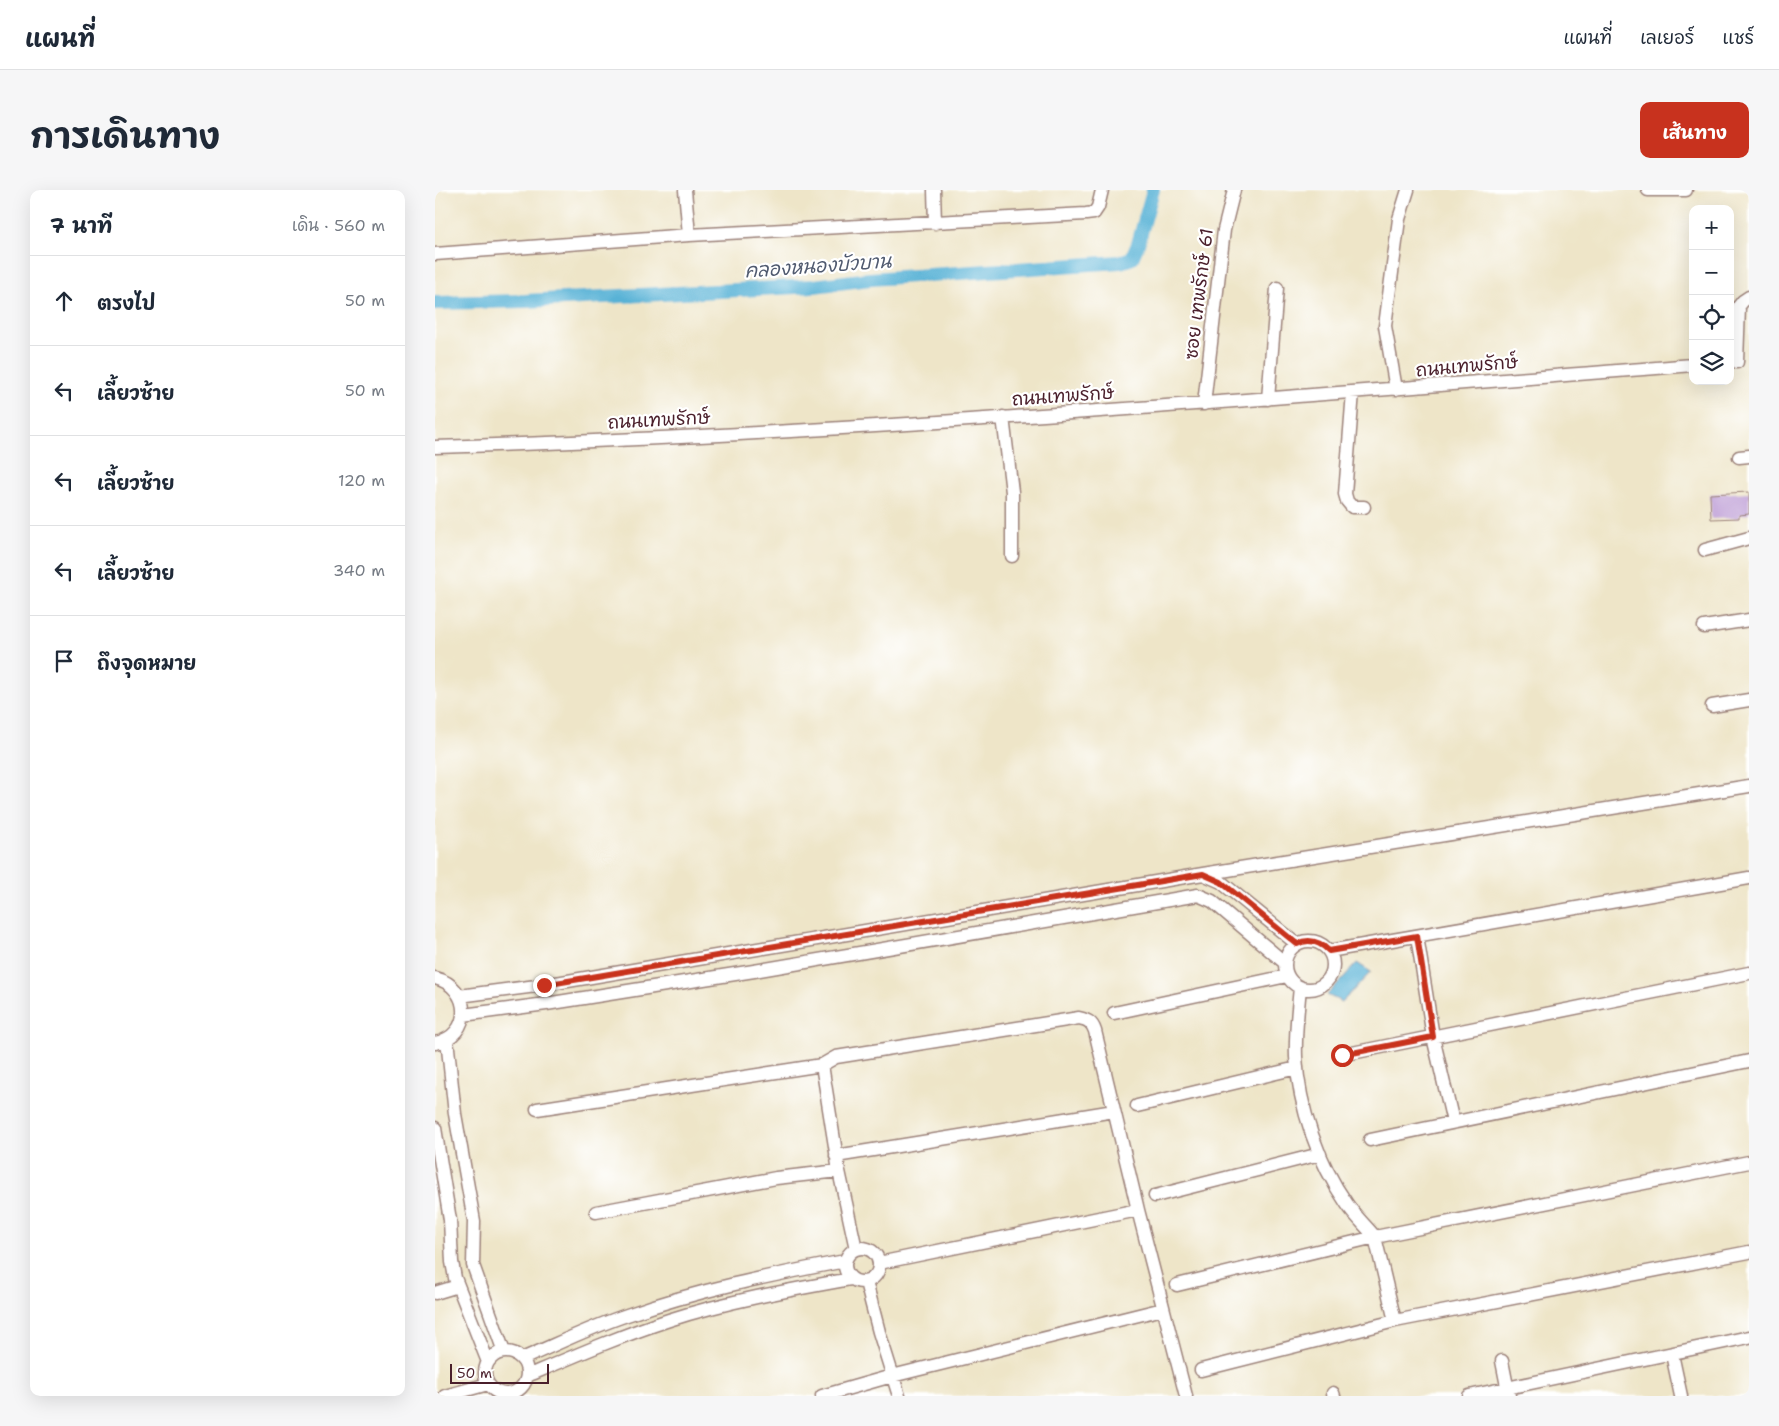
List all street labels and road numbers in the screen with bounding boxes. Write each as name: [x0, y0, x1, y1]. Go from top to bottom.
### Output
street label: ซอย เทพรักษ์ 61: [1178, 227, 1219, 361]
street label: ถนนเทพรักษ์: [1415, 349, 1520, 382]
street label: ถนนเทพรักษ์: [1011, 379, 1116, 412]
street label: ถนนเทพรักษ์: [607, 404, 712, 435]

